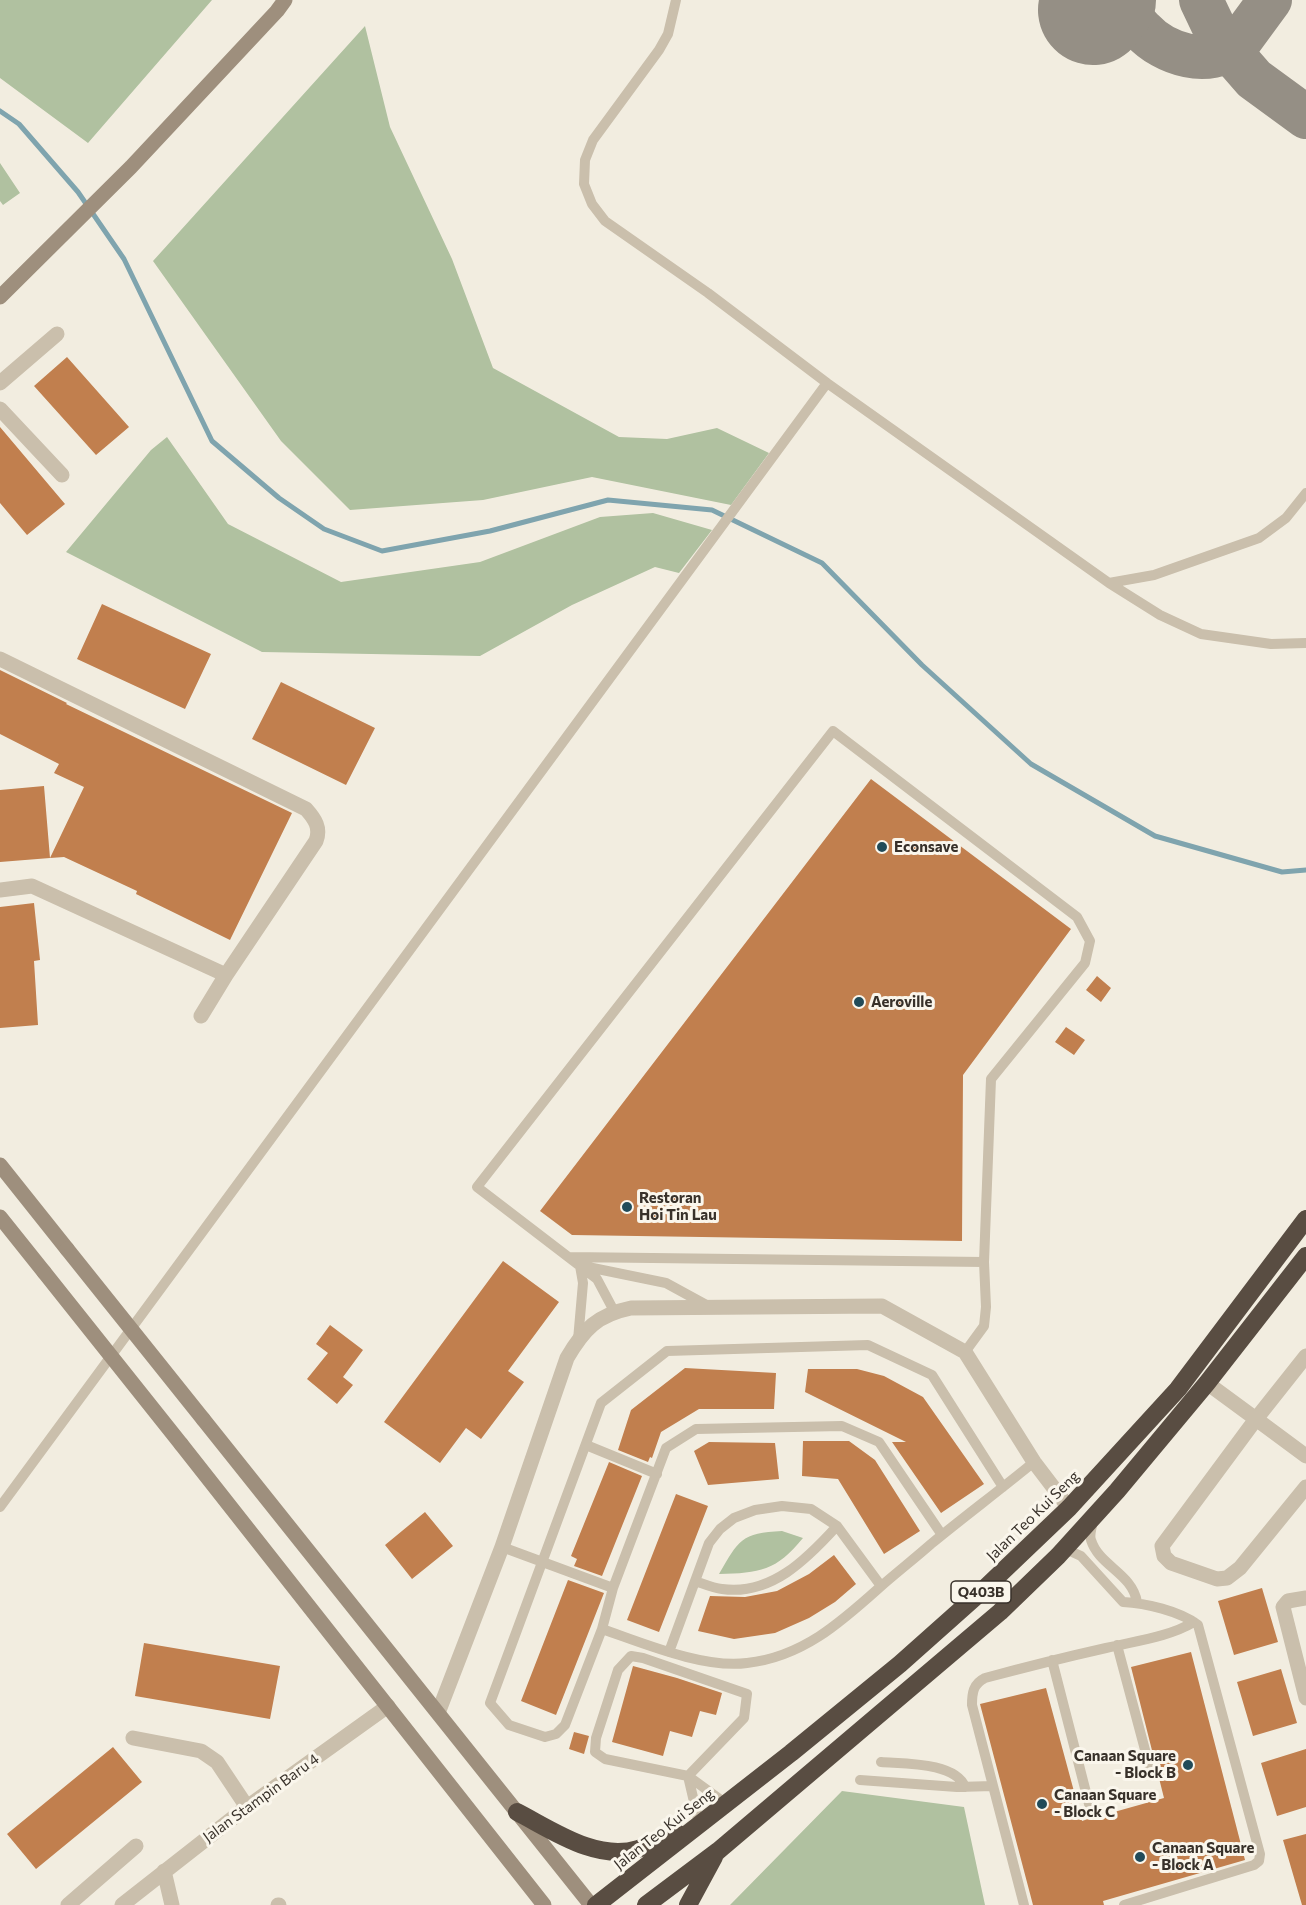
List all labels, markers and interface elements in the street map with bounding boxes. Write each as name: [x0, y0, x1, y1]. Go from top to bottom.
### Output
place label: Econsave: [894, 838, 958, 856]
marker: Econsave: [875, 840, 889, 854]
place label: Aeroville: [871, 993, 932, 1011]
marker: Aeroville: [852, 995, 866, 1009]
place label: Restoran Hoi Tin Lau: [639, 1189, 717, 1224]
marker: Restoran Hoi Tin Lau: [620, 1200, 634, 1214]
street label: Jalan Teo Kui Seng: [983, 1467, 1083, 1565]
road number: Q403B: [951, 1581, 1011, 1603]
place label: Canaan Square - Block B: [1074, 1747, 1176, 1782]
street label: Jalan Stampin Baru 4: [199, 1750, 323, 1846]
marker: Canaan Square - Block B: [1181, 1758, 1195, 1772]
street label: Jalan Teo Kui Seng: [610, 1784, 718, 1874]
place label: Canaan Square - Block C: [1054, 1786, 1156, 1821]
marker: Canaan Square - Block C: [1035, 1797, 1049, 1811]
place label: Canaan Square - Block A: [1152, 1839, 1254, 1874]
marker: Canaan Square - Block A: [1133, 1850, 1147, 1864]

